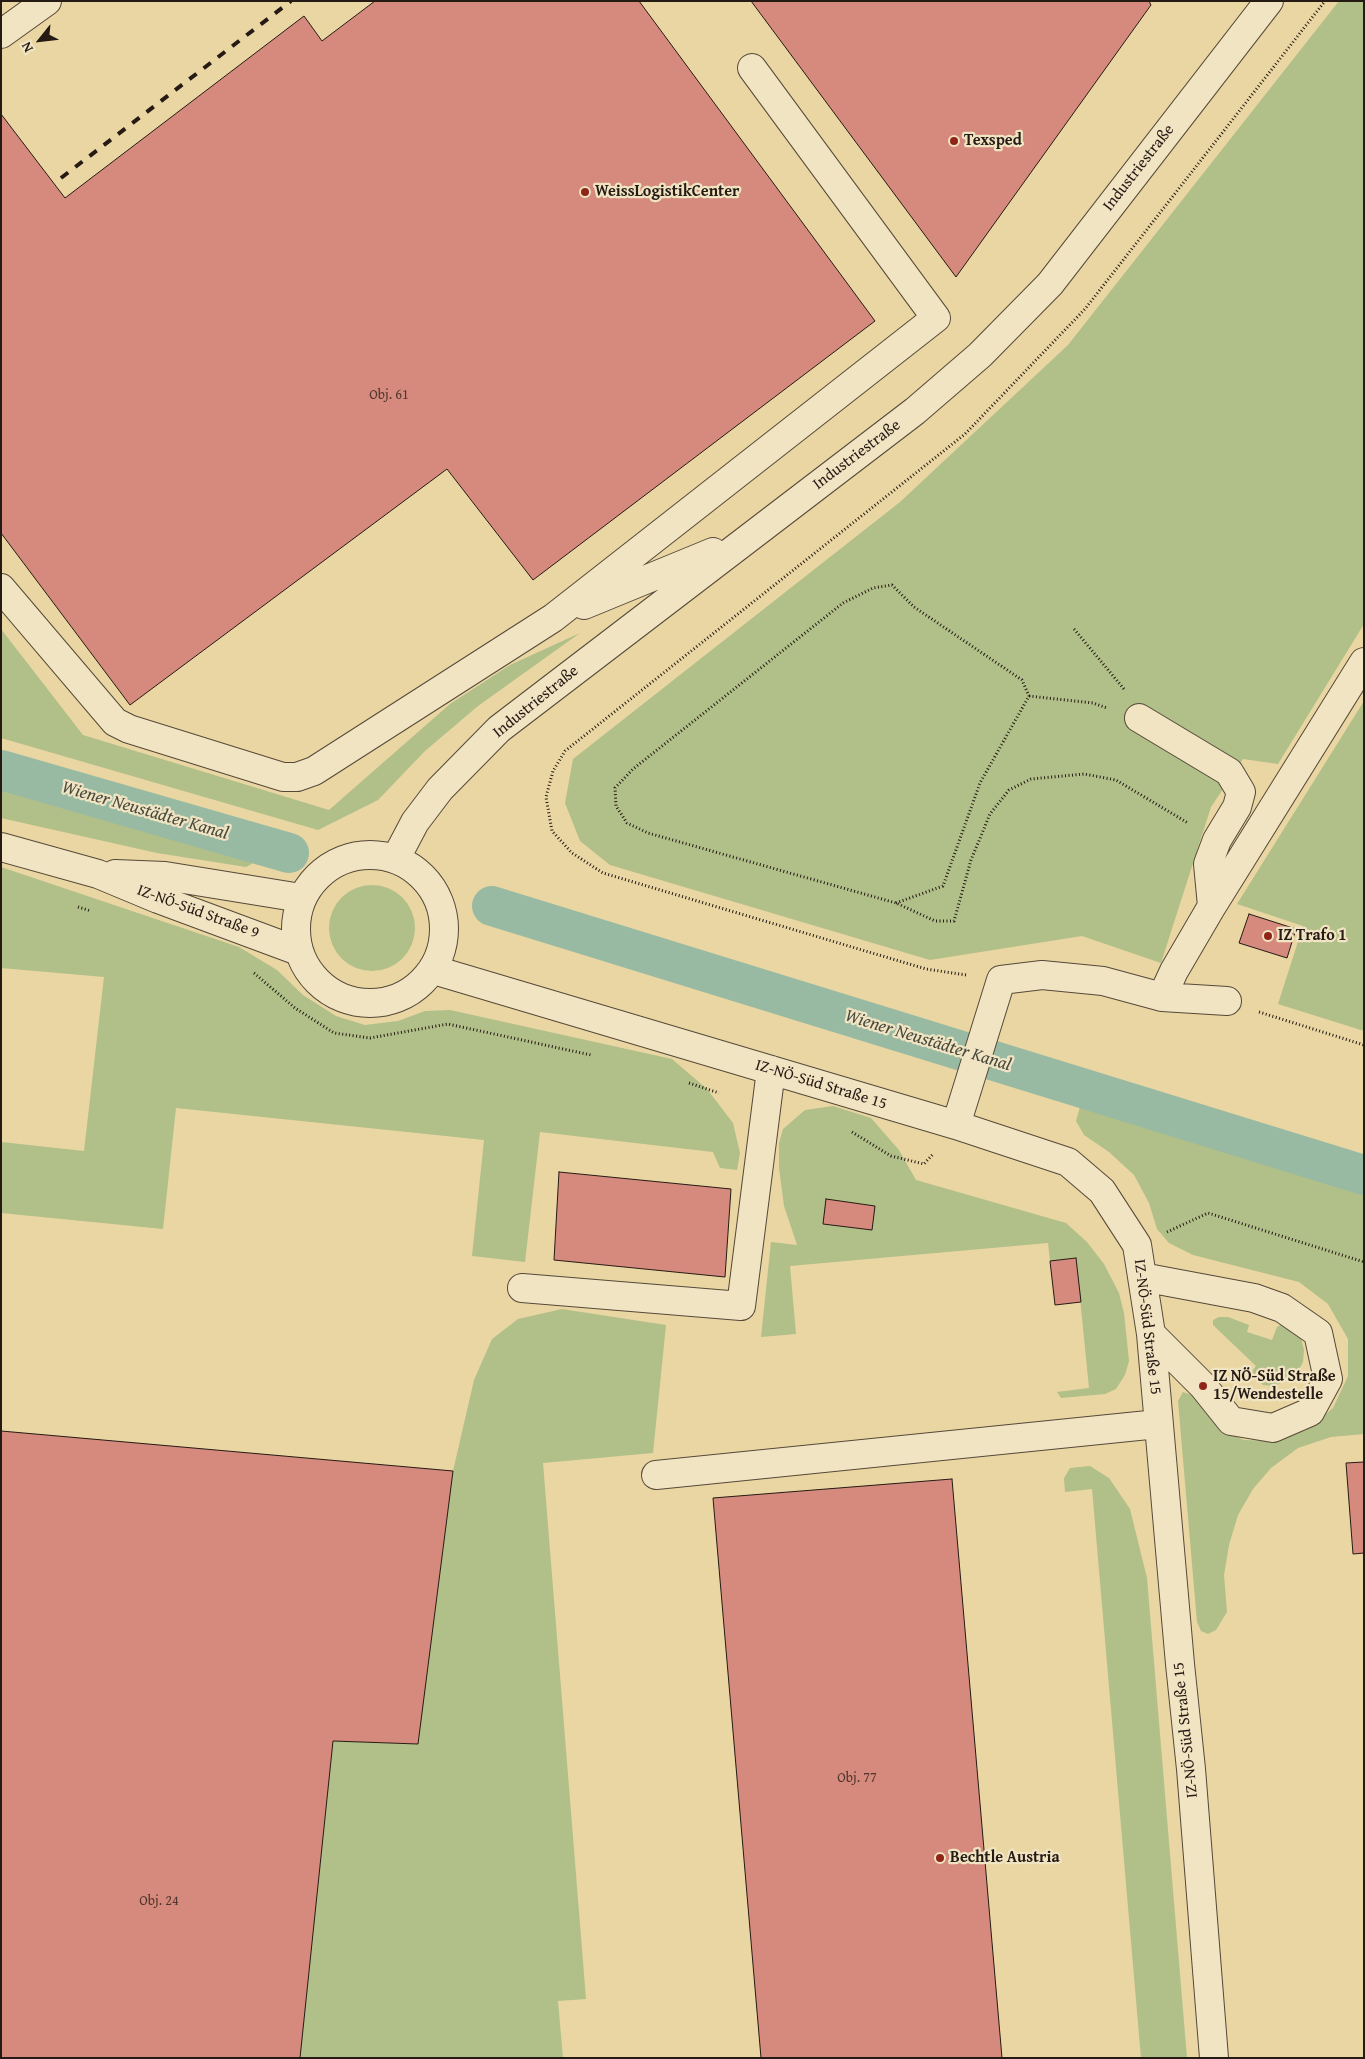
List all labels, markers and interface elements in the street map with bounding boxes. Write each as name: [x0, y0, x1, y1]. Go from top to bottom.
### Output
north arrow: [15, 15, 65, 65]
text: N: [16, 38, 38, 56]
street label: Industriestraße: [1099, 121, 1179, 215]
place label: Texsped: [964, 131, 1022, 151]
marker: Texsped: [948, 135, 960, 147]
place label: WeissLogistikCenter: [595, 182, 739, 202]
marker: WeissLogistikCenter: [579, 186, 591, 198]
house number: Obj. 61: [369, 387, 409, 403]
street label: Industriestraße: [809, 416, 905, 494]
street label: Industriestraße: [489, 662, 583, 742]
water label: Wiener Neustädter Kanal: [59, 777, 231, 845]
street label: IZ-NÖ-Süd Straße 9: [134, 881, 262, 943]
place label: IZ Trafo 1: [1278, 926, 1346, 946]
marker: IZ Trafo 1: [1262, 930, 1274, 942]
water label: Wiener Neustädter Kanal: [842, 1005, 1014, 1077]
street label: IZ-NÖ-Süd Straße 15: [753, 1056, 889, 1114]
street label: IZ-NÖ-Süd Straße 15: [1129, 1258, 1165, 1396]
place label: IZ NÖ-Süd Straße 15/Wendestelle: [1213, 1367, 1336, 1405]
marker: IZ NÖ-Süd Straße 15/Wendestelle: [1197, 1380, 1209, 1392]
street label: IZ-NÖ-Süd Straße 15: [1169, 1661, 1203, 1799]
house number: Obj. 77: [837, 1770, 877, 1786]
place label: Bechtle Austria: [950, 1848, 1060, 1868]
marker: Bechtle Austria: [934, 1852, 946, 1864]
house number: Obj. 24: [139, 1893, 179, 1909]

